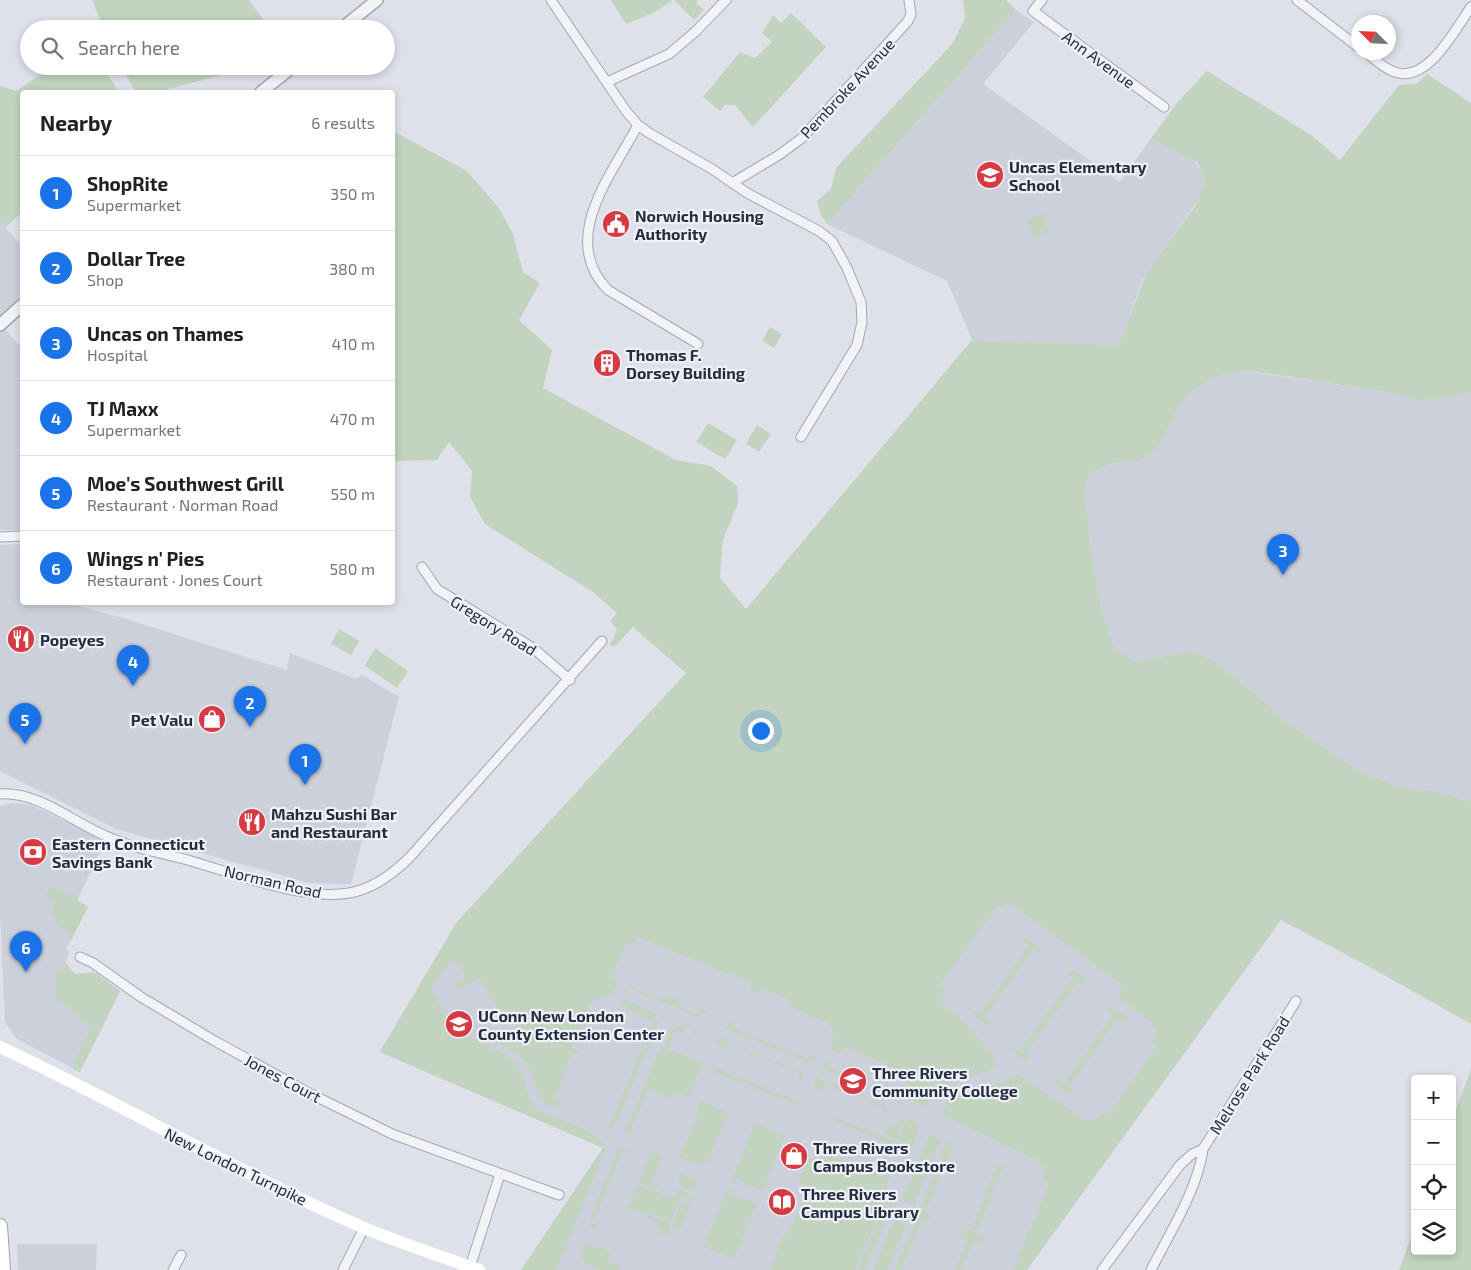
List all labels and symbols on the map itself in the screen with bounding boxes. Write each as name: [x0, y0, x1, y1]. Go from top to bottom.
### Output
north arrow: [1351, 15, 1396, 60]
street label: Ann Avenue: [1059, 26, 1139, 92]
street label: Pembroke Avenue: [796, 34, 898, 142]
place label: Uncas Elementary School: [1009, 157, 1147, 194]
school or university icon: Uncas Elementary School: [975, 160, 1005, 190]
place label: Norwich Housing Authority: [635, 206, 765, 244]
public building icon: Norwich Housing Authority: [601, 209, 631, 239]
place label: Thomas F. Dorsey Building: [626, 345, 746, 383]
building icon: Thomas F. Dorsey Building: [592, 348, 622, 378]
pin: 3: [1267, 534, 1299, 575]
street label: Gregory Road: [448, 591, 540, 659]
restaurant icon: Popeyes: [6, 624, 36, 654]
place label: Popeyes: [40, 630, 104, 650]
pin: 4: [117, 645, 149, 686]
pin: 2: [234, 686, 266, 727]
pin: 5: [9, 703, 41, 744]
shop icon: Pet Valu: [197, 704, 227, 734]
place label: Pet Valu: [131, 710, 193, 729]
your location: [748, 718, 774, 744]
pin: 1: [289, 744, 321, 785]
place label: Mahzu Sushi Bar and Restaurant: [271, 804, 397, 841]
restaurant icon: Mahzu Sushi Bar and Restaurant: [237, 807, 267, 837]
place label: Eastern Connecticut Savings Bank: [52, 834, 205, 871]
bank icon: Eastern Connecticut Savings Bank: [18, 837, 48, 867]
street label: Norman Road: [222, 861, 324, 901]
pin: 6: [10, 931, 42, 972]
place label: UConn New London County Extension Center: [478, 1006, 664, 1044]
school or university icon: UConn New London County Extension Center: [444, 1009, 474, 1039]
street label: Melrose Park Road: [1205, 1012, 1293, 1138]
street label: Jones Court: [241, 1050, 325, 1106]
place label: Three Rivers Community College: [872, 1063, 1018, 1101]
school or university icon: Three Rivers Community College: [838, 1066, 868, 1096]
street label: New London Turnpike: [162, 1123, 310, 1209]
place label: Three Rivers Campus Bookstore: [813, 1138, 955, 1175]
shop icon: Three Rivers Campus Bookstore: [779, 1141, 809, 1171]
place label: Three Rivers Campus Library: [801, 1184, 919, 1222]
library icon: Three Rivers Campus Library: [767, 1187, 797, 1217]

